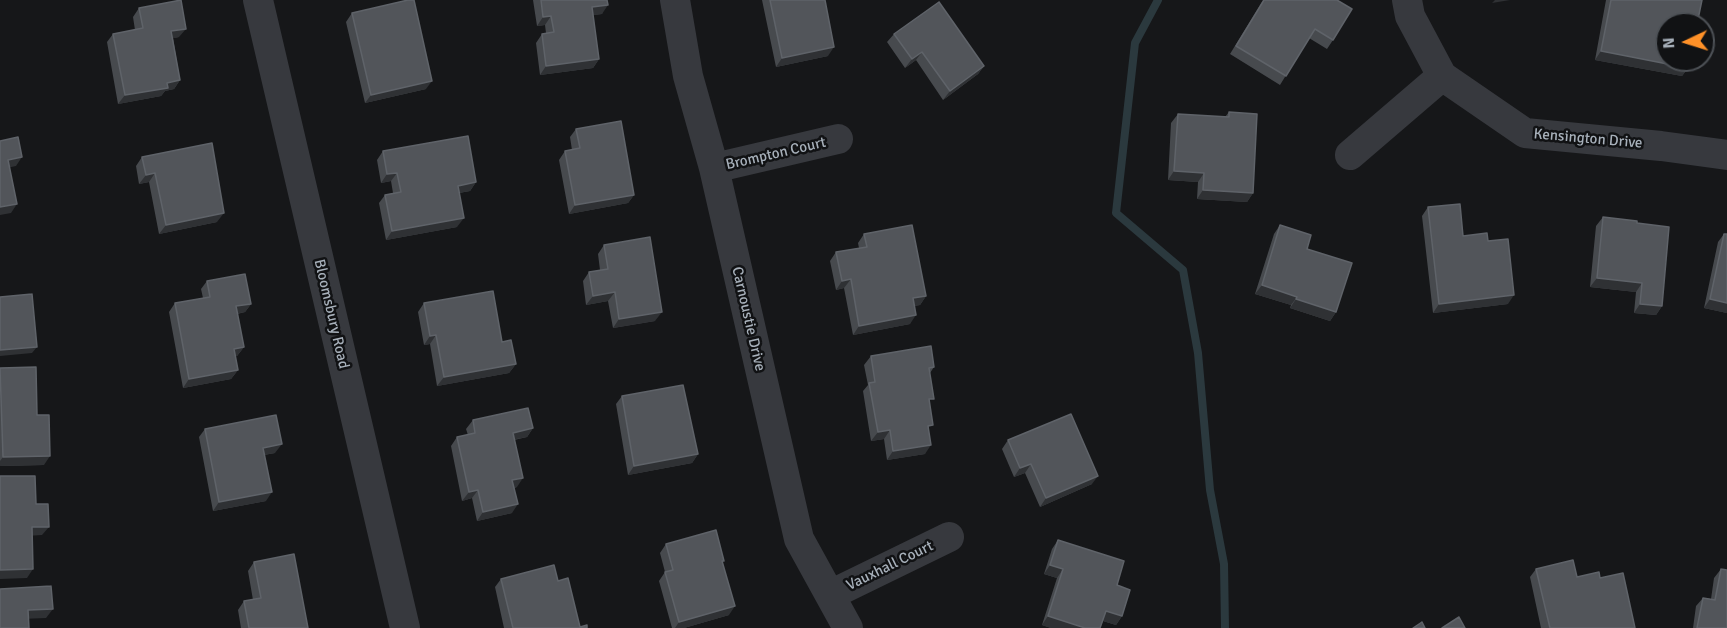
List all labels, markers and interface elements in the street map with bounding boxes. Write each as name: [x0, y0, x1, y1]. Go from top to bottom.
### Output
north arrow: [1655, 12, 1715, 72]
text: N: [1659, 37, 1679, 49]
street label: Kensington Drive: [1533, 125, 1643, 153]
street label: Brompton Court: [724, 134, 828, 174]
street label: Bloomsbury Road: [310, 257, 352, 371]
street label: Carnoustie Drive: [727, 265, 769, 373]
street label: Vauxhall Court: [844, 537, 936, 595]

